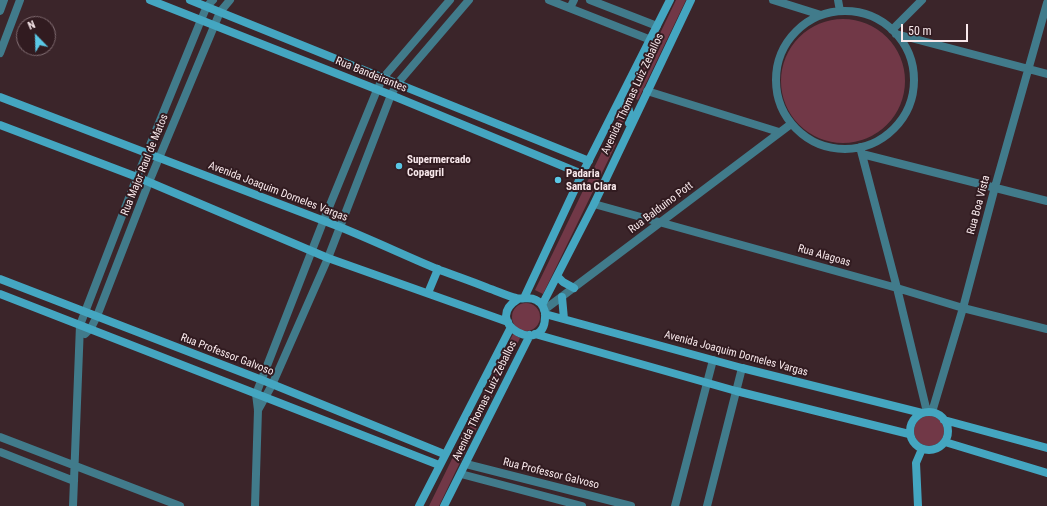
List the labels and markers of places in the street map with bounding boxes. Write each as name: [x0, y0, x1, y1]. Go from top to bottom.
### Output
place label: Supermercado Copagril: [407, 153, 471, 179]
marker: Supermercado Copagril: [394, 161, 404, 171]
place label: Padaria Santa Clara: [566, 167, 617, 193]
marker: Padaria Santa Clara: [553, 175, 563, 185]

